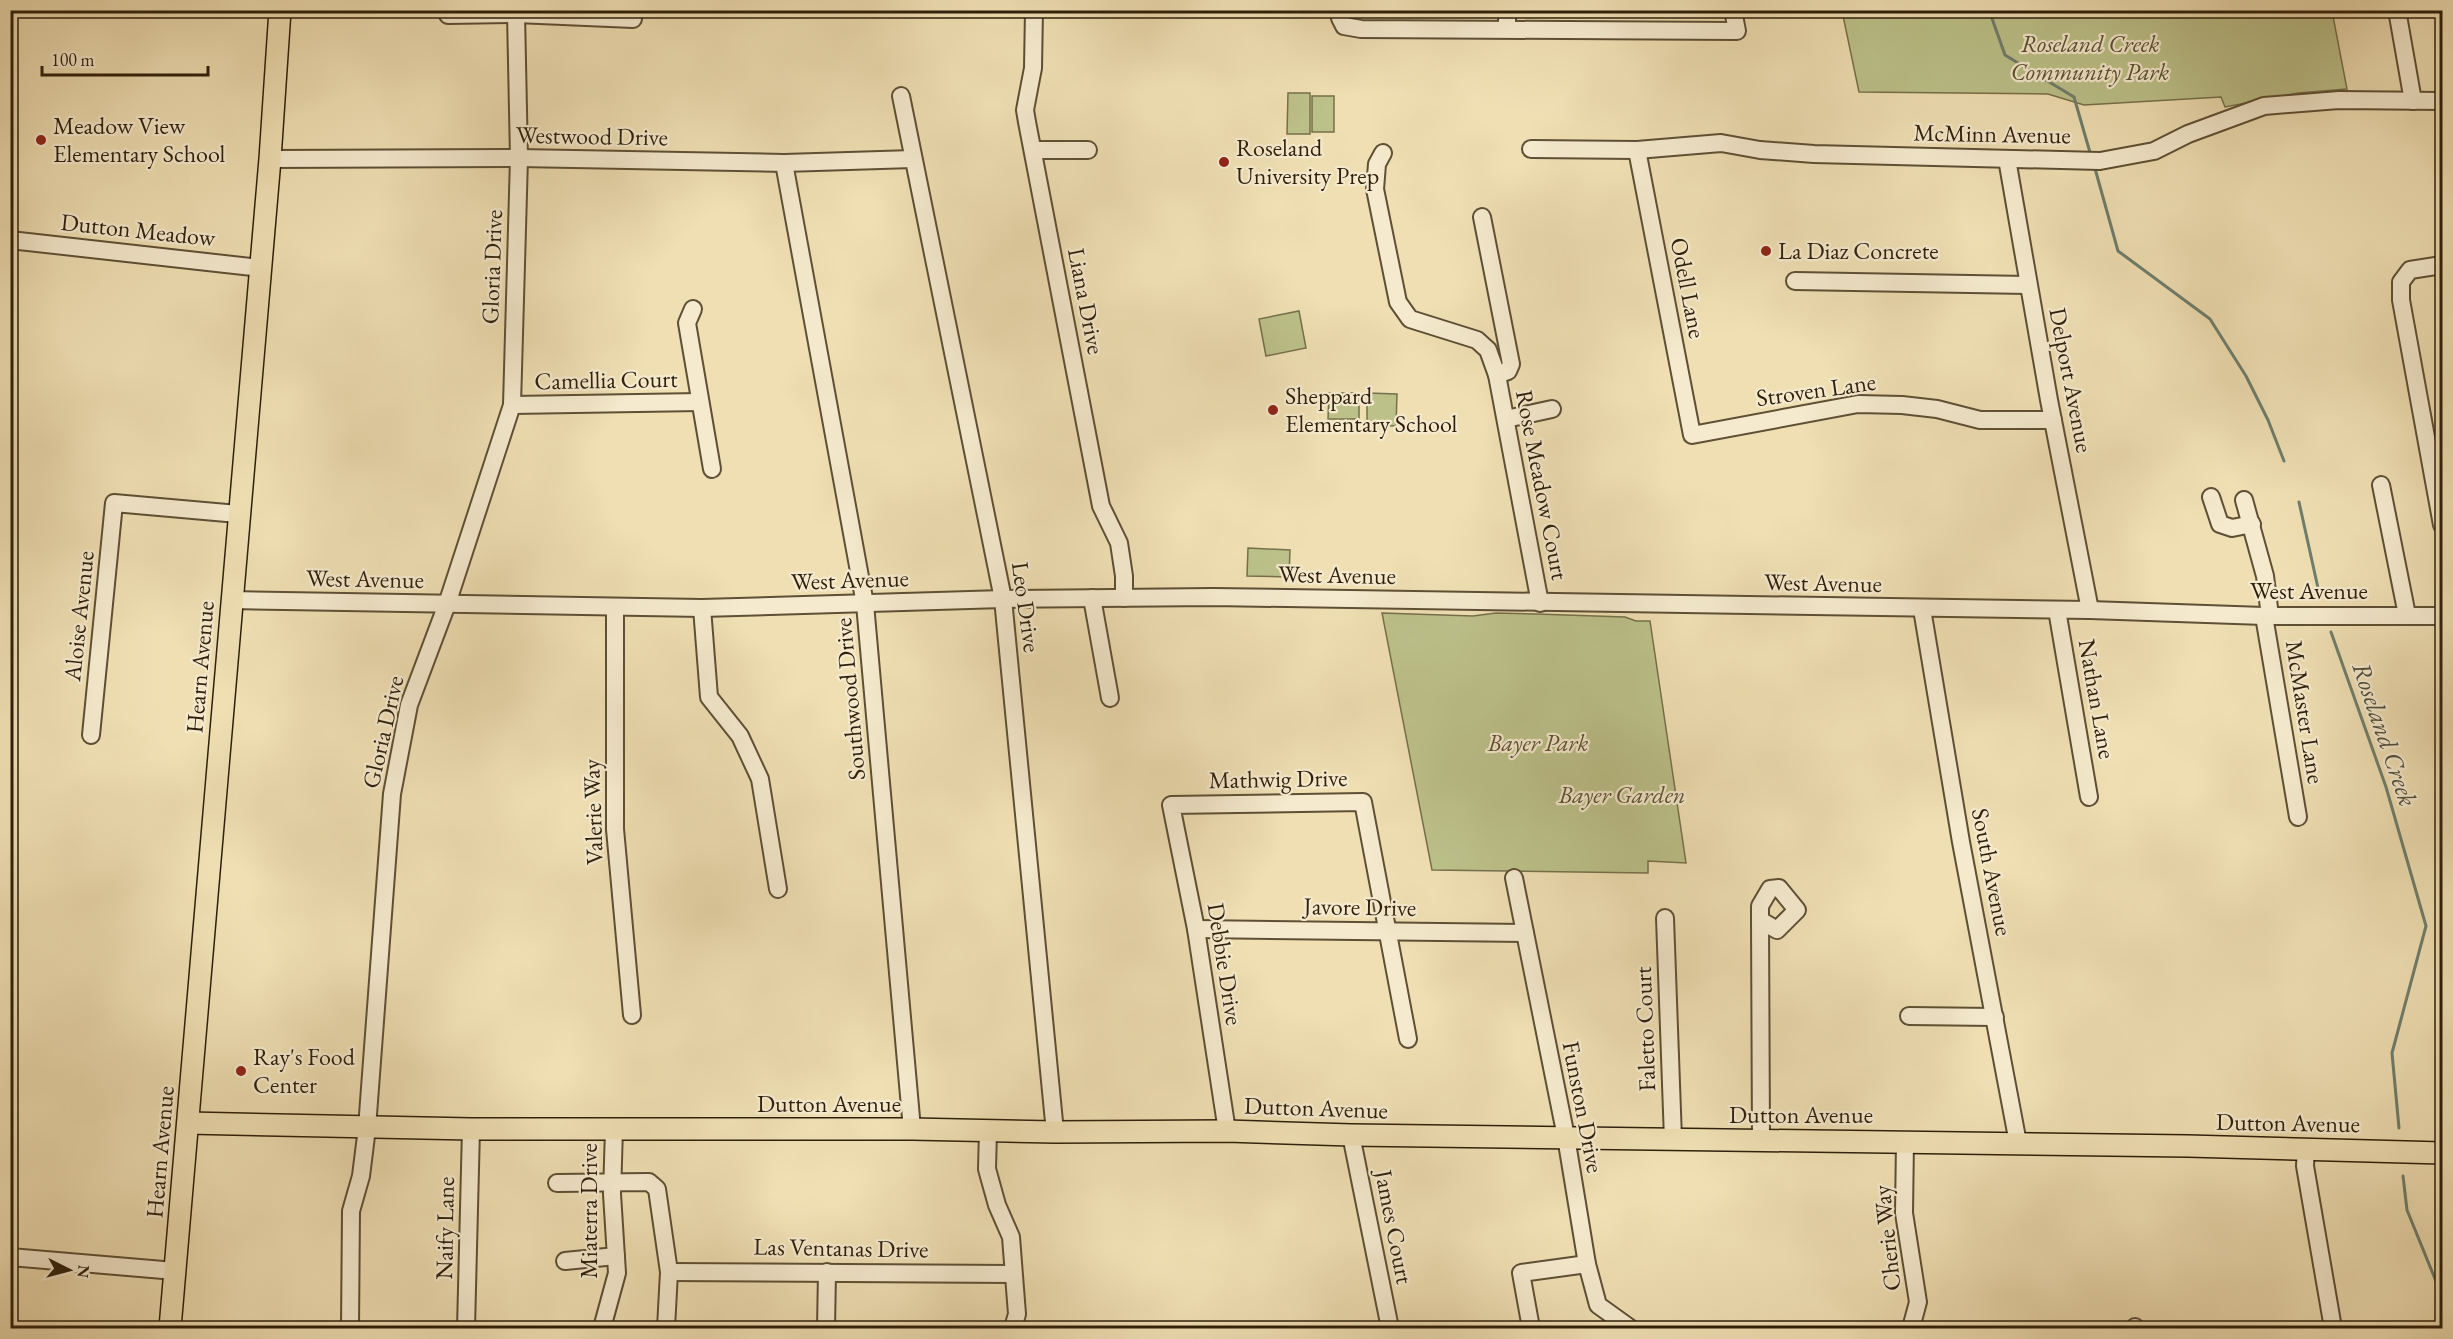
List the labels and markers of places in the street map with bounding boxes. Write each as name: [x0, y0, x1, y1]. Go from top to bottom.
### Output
place label: Meadow View Elementary School: [53, 110, 225, 169]
place label: Roseland University Prep: [1236, 132, 1379, 191]
marker: Meadow View Elementary School: [34, 133, 48, 147]
marker: Roseland University Prep: [1217, 155, 1231, 169]
place label: La Diaz Concrete: [1778, 235, 1939, 266]
marker: La Diaz Concrete: [1759, 244, 1773, 258]
place label: Sheppard Elementary School: [1285, 380, 1457, 439]
marker: Sheppard Elementary School: [1266, 403, 1280, 417]
place label: Ray's Food Center: [253, 1041, 356, 1100]
marker: Ray's Food Center: [234, 1064, 248, 1078]

